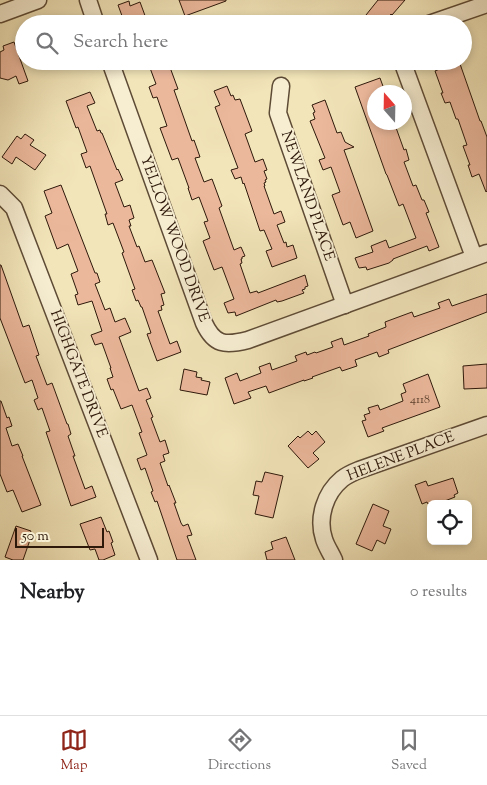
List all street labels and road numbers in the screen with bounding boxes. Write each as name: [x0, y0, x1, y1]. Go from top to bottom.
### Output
street label: NEWLAND PLACE: [275, 128, 339, 264]
street label: YELLOW WOOD DRIVE: [134, 153, 214, 325]
street label: HIGHGATE DRIVE: [44, 307, 112, 441]
street label: HELENE PLACE: [344, 427, 458, 487]

